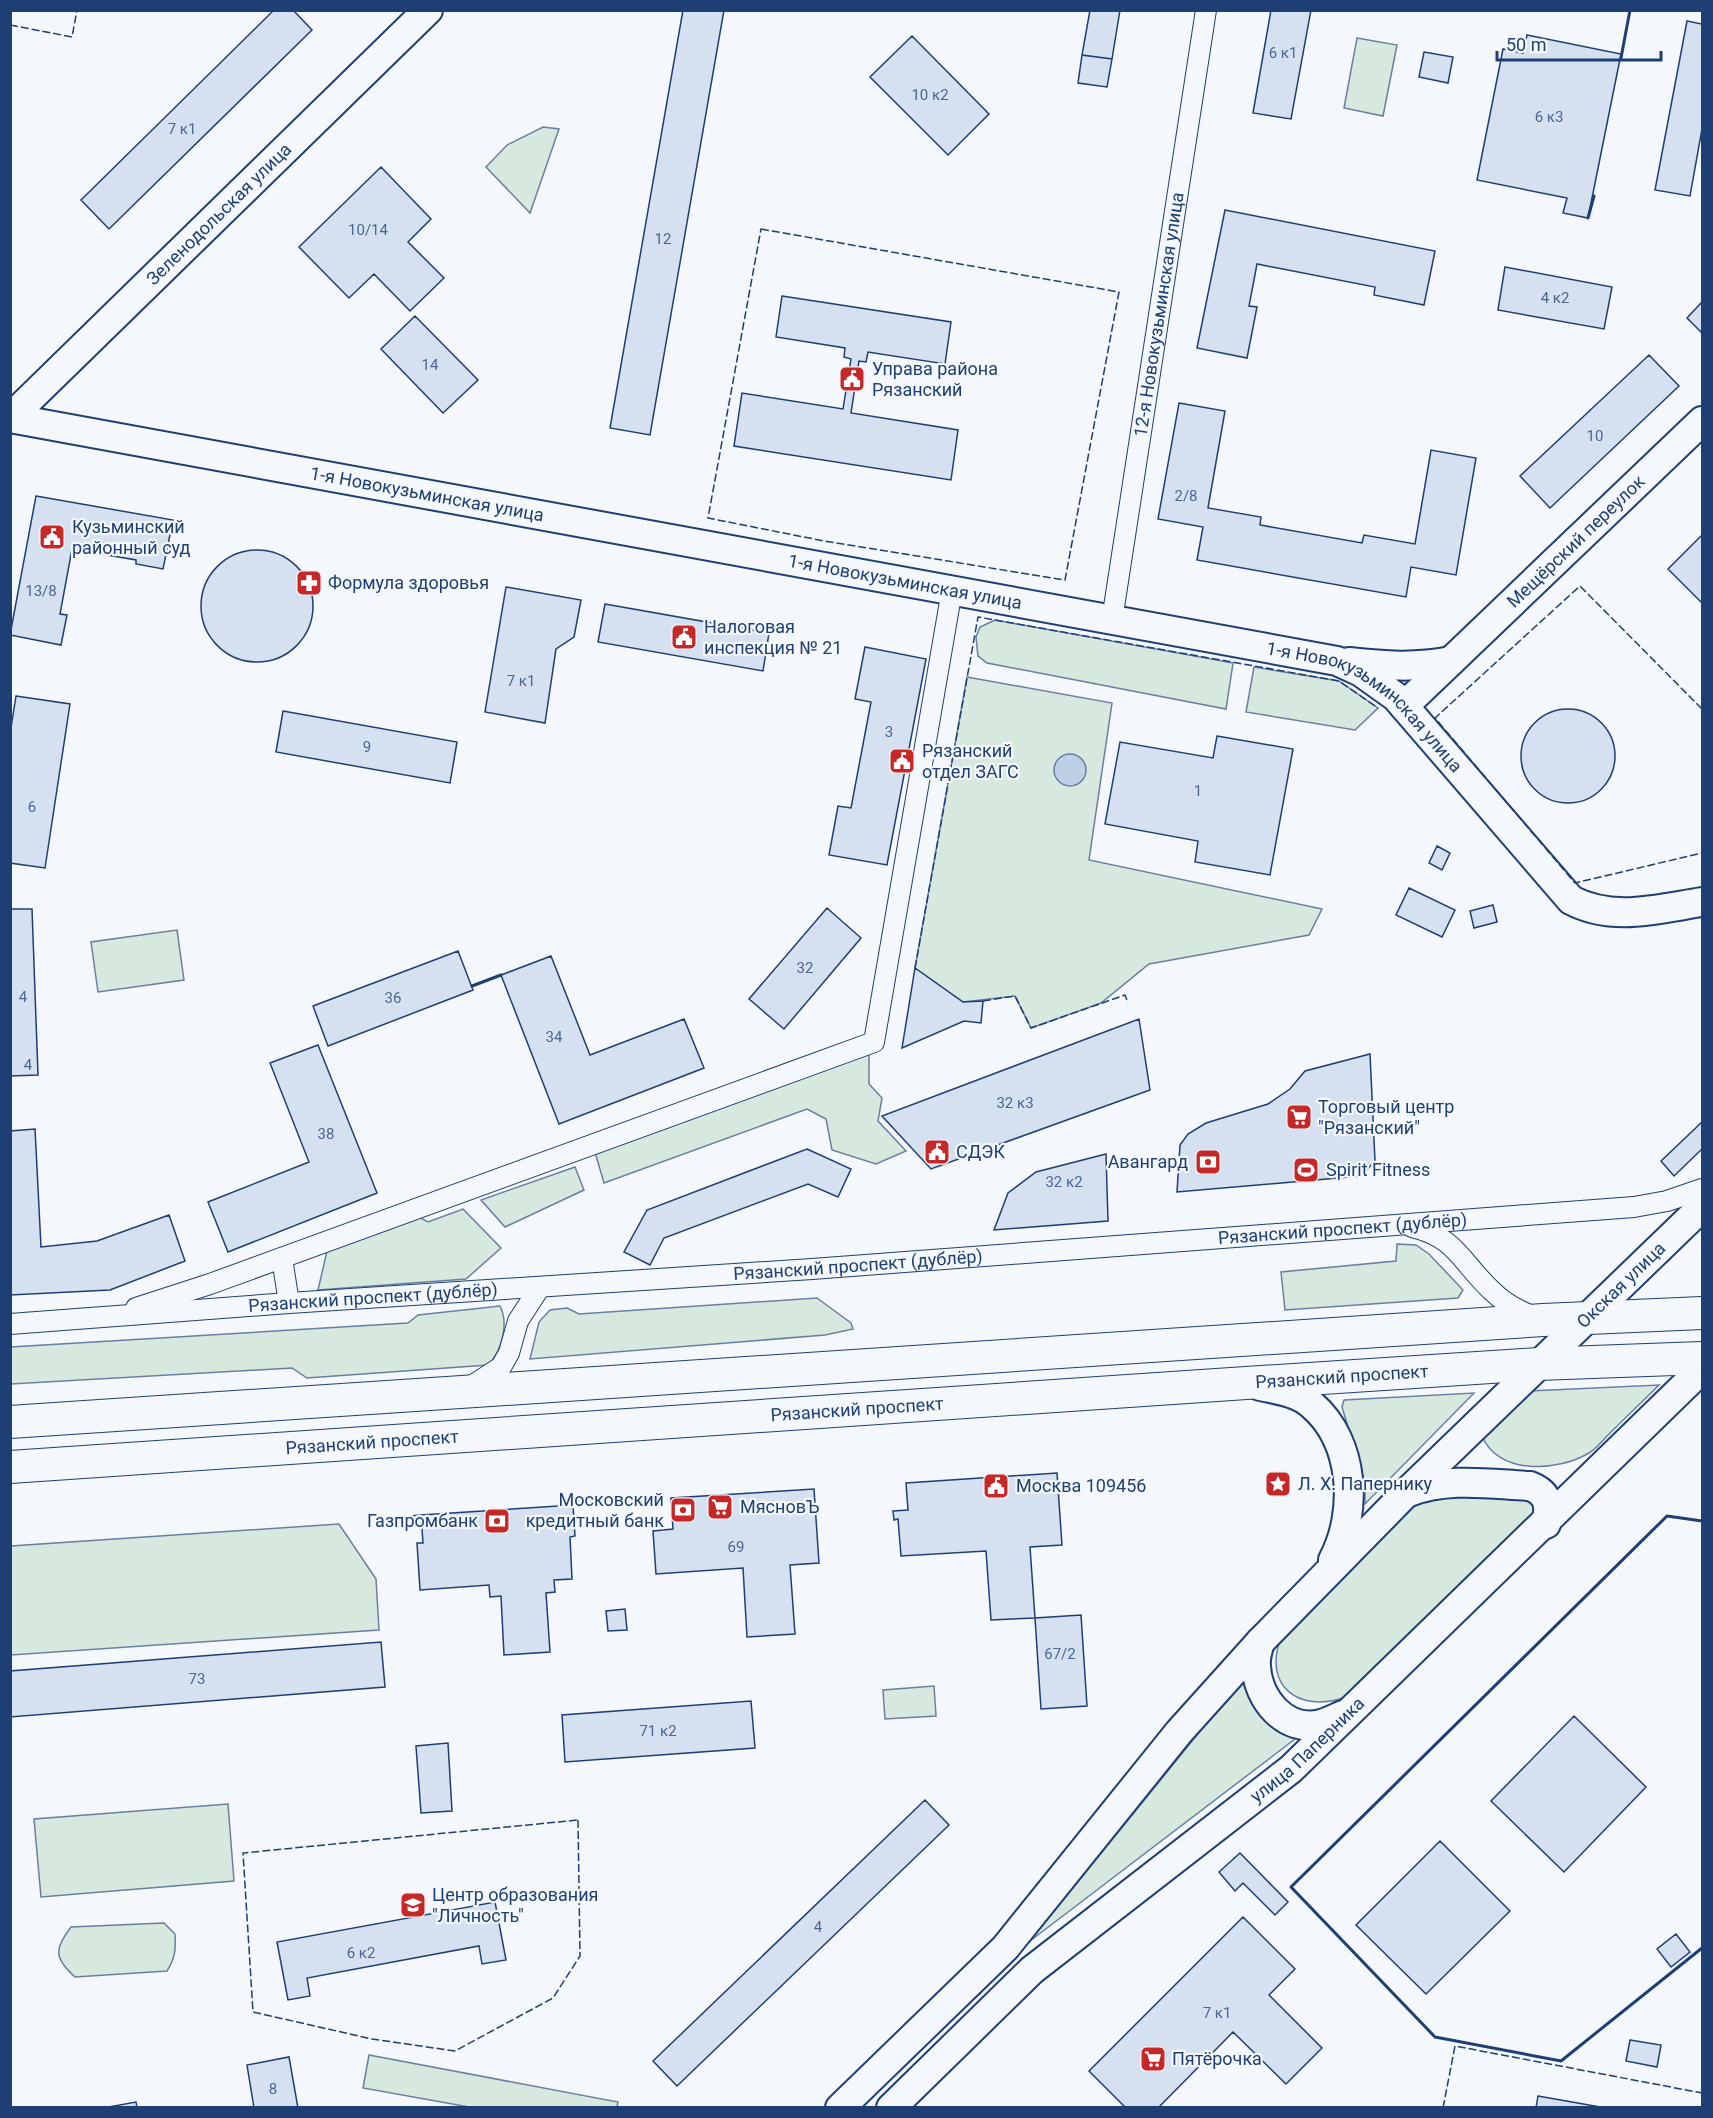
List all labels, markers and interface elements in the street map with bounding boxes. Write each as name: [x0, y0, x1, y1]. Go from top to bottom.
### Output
scale bar: [1497, 24, 1660, 62]
text: 50 m: [1506, 34, 1546, 55]
house number: 6 к1: [1269, 44, 1297, 62]
house number: 10 к2: [911, 86, 949, 104]
house number: 6 к3: [1535, 108, 1563, 126]
house number: 7 к1: [168, 120, 196, 138]
street label: Зеленодольская улица: [142, 138, 295, 289]
street label: 12-я Новокузьминская улица: [1129, 191, 1188, 438]
house number: 10/14: [348, 221, 389, 239]
house number: 12: [655, 230, 671, 248]
house number: 4 к2: [1541, 289, 1569, 307]
house number: 14: [422, 356, 439, 374]
place label: Управа района Рязанский: [872, 358, 998, 400]
public building icon: Управа района Рязанский: [837, 364, 867, 394]
house number: 10: [1587, 427, 1603, 445]
street label: 1-я Новокузьминская улица: [309, 462, 546, 526]
street label: Мещёрский переулок: [1502, 470, 1649, 612]
house number: 2/8: [1174, 487, 1198, 505]
place label: Кузьминский районный суд: [72, 516, 191, 558]
public building icon: Кузьминский районный суд: [37, 522, 67, 552]
street label: 1-я Новокузьминская улица: [787, 550, 1024, 613]
pharmacy icon: Формула здоровья: [294, 568, 324, 598]
place label: Формула здоровья: [328, 572, 489, 593]
house number: 13/8: [25, 582, 57, 600]
place label: Налоговая инспекция № 21: [704, 616, 842, 658]
public building icon: Налоговая инспекция № 21: [669, 622, 699, 652]
street label: 1-я Новокузьминская улица: [1265, 637, 1467, 776]
house number: 7 к1: [507, 672, 535, 690]
house number: 3: [885, 723, 893, 741]
house number: 9: [363, 738, 371, 756]
place label: Рязанский отдел ЗАГС: [922, 740, 1019, 782]
public building icon: Рязанский отдел ЗАГС: [887, 746, 917, 776]
house number: 1: [1194, 782, 1202, 800]
house number: 6: [28, 798, 36, 816]
house number: 32: [797, 959, 813, 977]
house number: 4: [19, 988, 28, 1006]
house number: 36: [385, 989, 401, 1007]
house number: 34: [546, 1028, 563, 1046]
house number: 4: [24, 1056, 33, 1074]
house number: 32 к3: [996, 1094, 1034, 1112]
place label: Торговый центр "Рязанский": [1318, 1096, 1454, 1138]
supermarket icon: Торговый центр "Рязанский": [1284, 1102, 1314, 1132]
house number: 38: [318, 1125, 334, 1143]
public building icon: СДЭК: [922, 1137, 952, 1167]
place label: СДЭК: [956, 1141, 1005, 1162]
bank icon: Авангард: [1193, 1147, 1223, 1177]
place label: Авангард: [1108, 1151, 1188, 1172]
sports icon: Spirit Fitness: [1291, 1155, 1321, 1185]
place label: Spirit Fitness: [1326, 1159, 1430, 1180]
house number: 32 к2: [1045, 1173, 1083, 1191]
street label: Рязанский проспект (дублёр): [1217, 1209, 1468, 1248]
street label: Окская улица: [1572, 1237, 1669, 1332]
street label: Рязанский проспект (дублёр): [733, 1245, 983, 1284]
street label: Рязанский проспект (дублёр): [248, 1278, 498, 1316]
street label: Рязанский проспект: [1255, 1360, 1429, 1392]
street label: Рязанский проспект: [770, 1393, 945, 1425]
street label: Рязанский проспект: [285, 1426, 460, 1458]
place icon: Л. Х. Папернику: [1263, 1469, 1293, 1499]
public building icon: Москва 109456: [981, 1471, 1011, 1501]
place label: Л. Х. Папернику: [1298, 1473, 1433, 1494]
place label: Москва 109456: [1016, 1475, 1146, 1496]
place label: Московский кредитный банк: [526, 1489, 664, 1531]
supermarket icon: МясновЪ: [705, 1492, 735, 1522]
bank icon: Московский кредитный банк: [668, 1495, 698, 1525]
place label: МясновЪ: [740, 1496, 820, 1517]
bank icon: Газпромбанк: [482, 1506, 512, 1536]
place label: Газпромбанк: [367, 1510, 478, 1531]
house number: 69: [728, 1538, 744, 1556]
house number: 67/2: [1044, 1645, 1076, 1663]
house number: 73: [189, 1670, 205, 1688]
street label: улица Паперника: [1246, 1693, 1368, 1807]
house number: 71 к2: [639, 1722, 677, 1740]
place label: Центр образования "Личность": [432, 1884, 598, 1926]
school or university icon: Центр образования "Личность": [398, 1890, 428, 1920]
house number: 4: [814, 1918, 823, 1936]
house number: 6 к2: [347, 1944, 375, 1962]
house number: 7 к1: [1203, 2004, 1231, 2022]
supermarket icon: Пятёрочка: [1138, 2044, 1168, 2074]
place label: Пятёрочка: [1172, 2048, 1262, 2069]
house number: 8: [269, 2080, 277, 2098]

